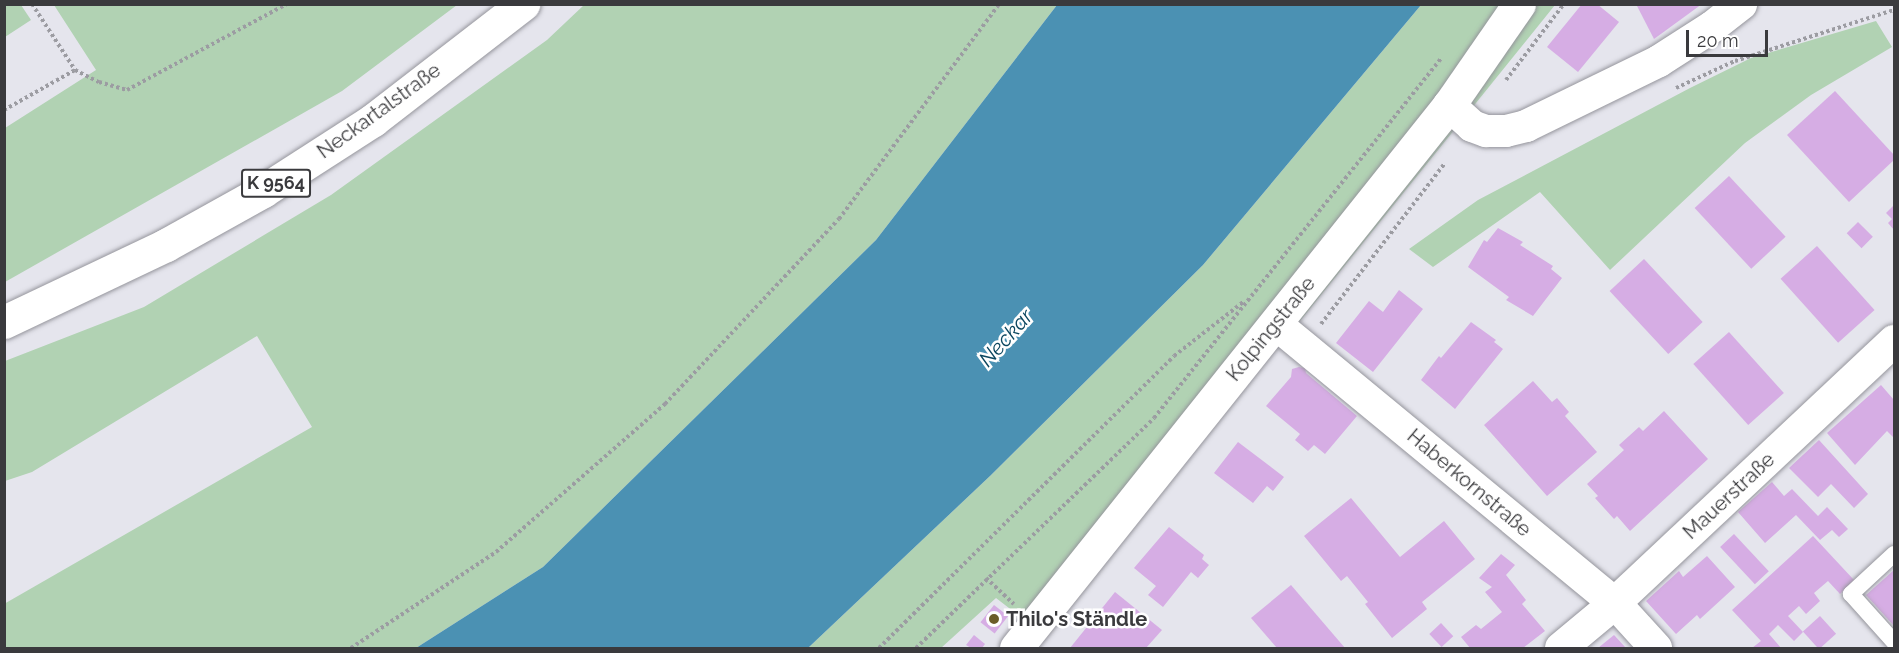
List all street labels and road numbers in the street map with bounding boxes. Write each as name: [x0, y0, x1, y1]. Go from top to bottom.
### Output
street label: Neckartalstraße: [313, 58, 445, 164]
road number: K 9564: [240, 168, 312, 198]
street label: Kolpingstraße: [1222, 272, 1320, 386]
street label: Haberkornstraße: [1402, 424, 1536, 542]
street label: Mauerstraße: [1678, 448, 1780, 544]

